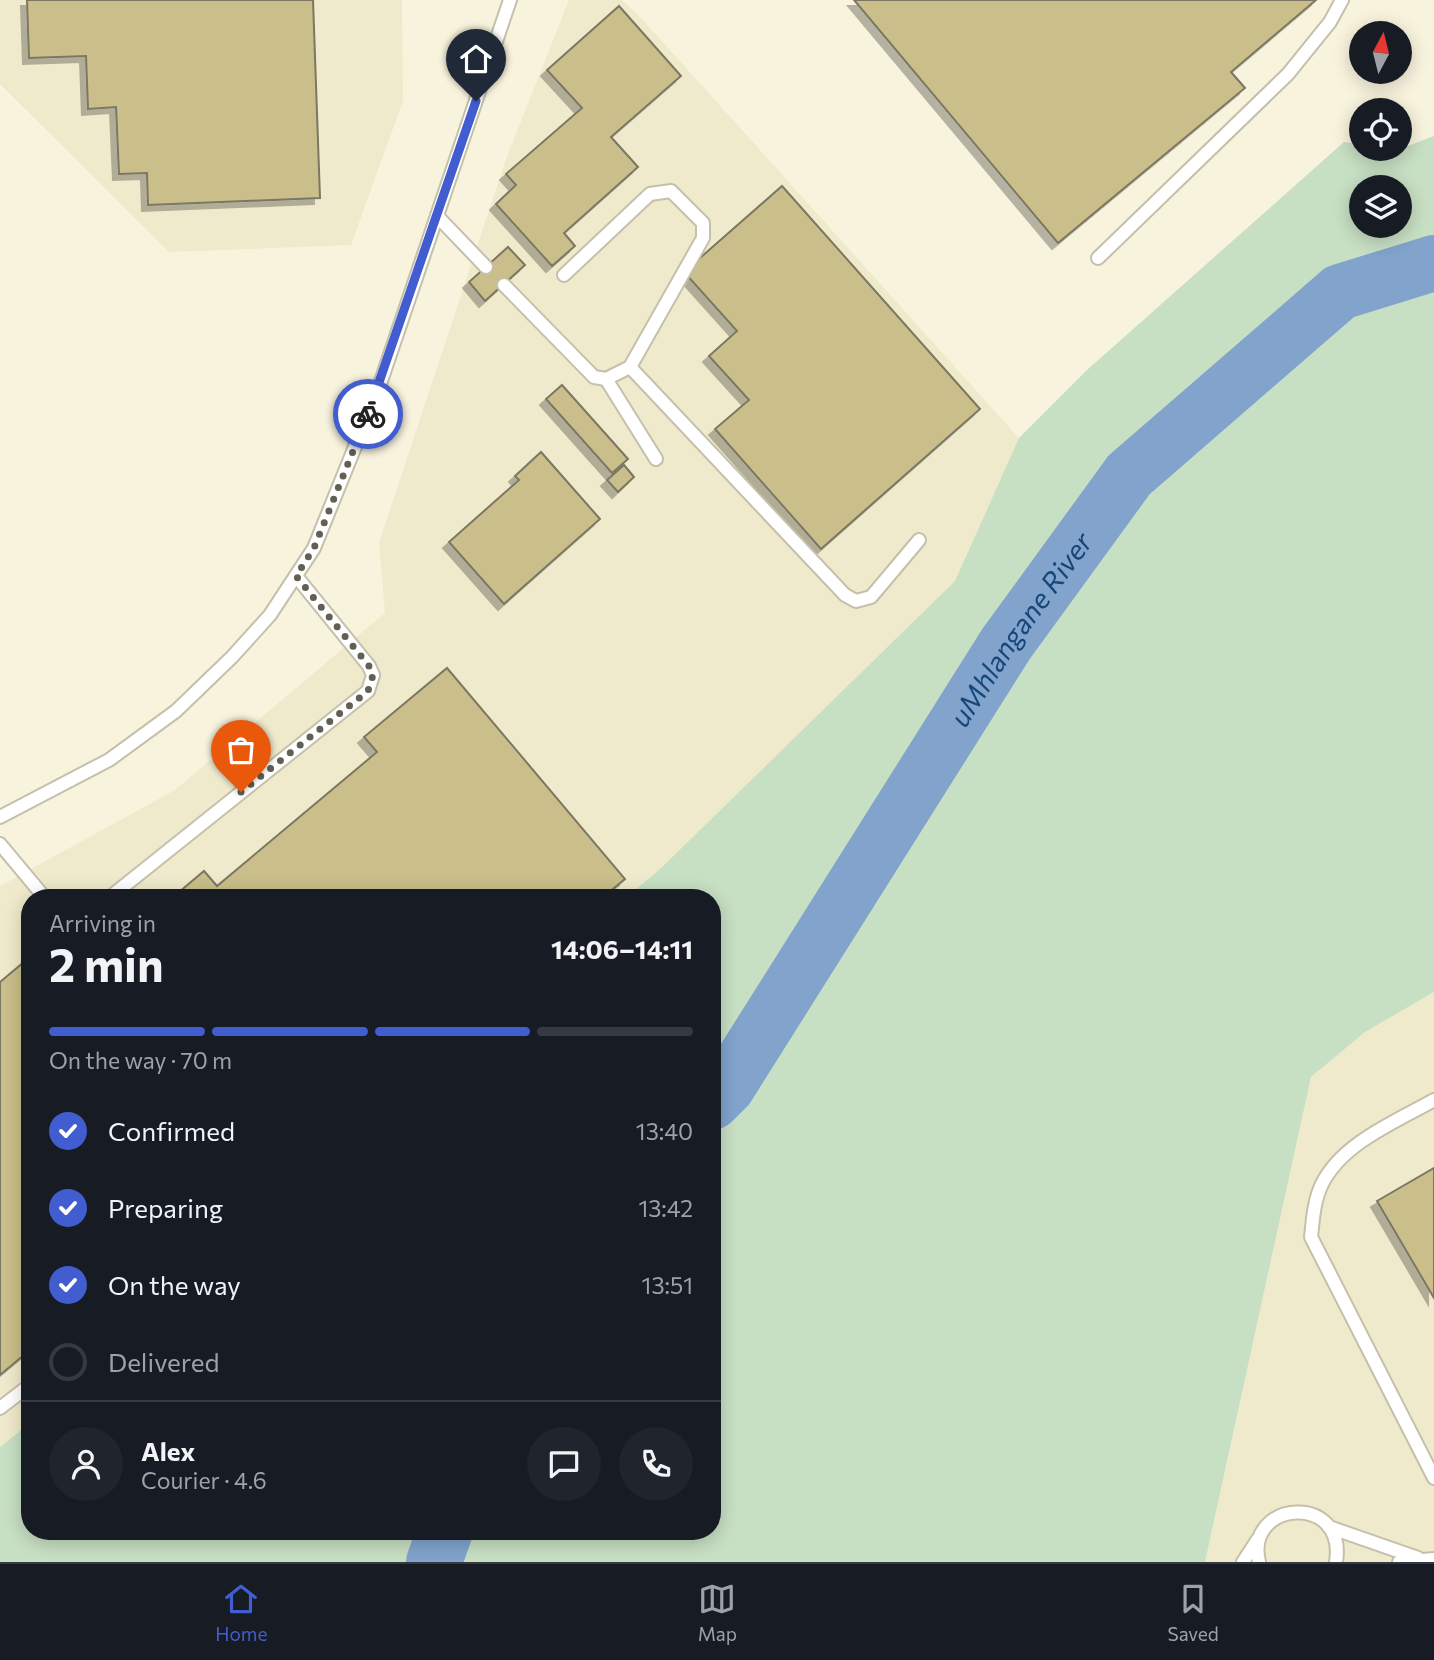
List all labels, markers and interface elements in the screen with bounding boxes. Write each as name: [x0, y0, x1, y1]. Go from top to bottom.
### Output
north arrow: [1349, 21, 1412, 84]
map controls: [1349, 21, 1412, 238]
pin: [446, 29, 506, 101]
icon: home: [457, 40, 495, 78]
button: locate: [1349, 98, 1412, 161]
button: layers: [1349, 175, 1412, 238]
courier: [333, 379, 403, 449]
icon: bike: [349, 395, 387, 433]
water label: uMhlangane River: [942, 525, 1099, 732]
pin: [211, 720, 271, 792]
icon: bag: [222, 731, 260, 769]
text: Arriving in: [49, 909, 156, 937]
text: 14:06–14:11: [551, 933, 693, 964]
text: 2 min: [49, 935, 164, 991]
text: On the way · 70 m: [49, 1046, 232, 1074]
icon: check: [49, 1112, 87, 1150]
text: Confirmed: [108, 1115, 235, 1146]
text: 13:40: [636, 1117, 693, 1145]
icon: check: [49, 1189, 87, 1227]
text: Preparing: [108, 1192, 223, 1223]
text: 13:42: [638, 1194, 693, 1222]
icon: check: [49, 1266, 87, 1304]
text: On the way: [108, 1269, 241, 1300]
text: 13:51: [642, 1271, 693, 1299]
text: Delivered: [108, 1346, 219, 1377]
button: person: [49, 1427, 123, 1501]
button: chat: [527, 1427, 601, 1501]
button: phone: [619, 1427, 693, 1501]
text: Alex: [141, 1435, 195, 1466]
text: Courier · 4.6: [141, 1466, 267, 1494]
tab: Home: [215, 1580, 267, 1645]
tab: Map: [698, 1580, 737, 1645]
tab: Saved: [1167, 1580, 1219, 1645]

